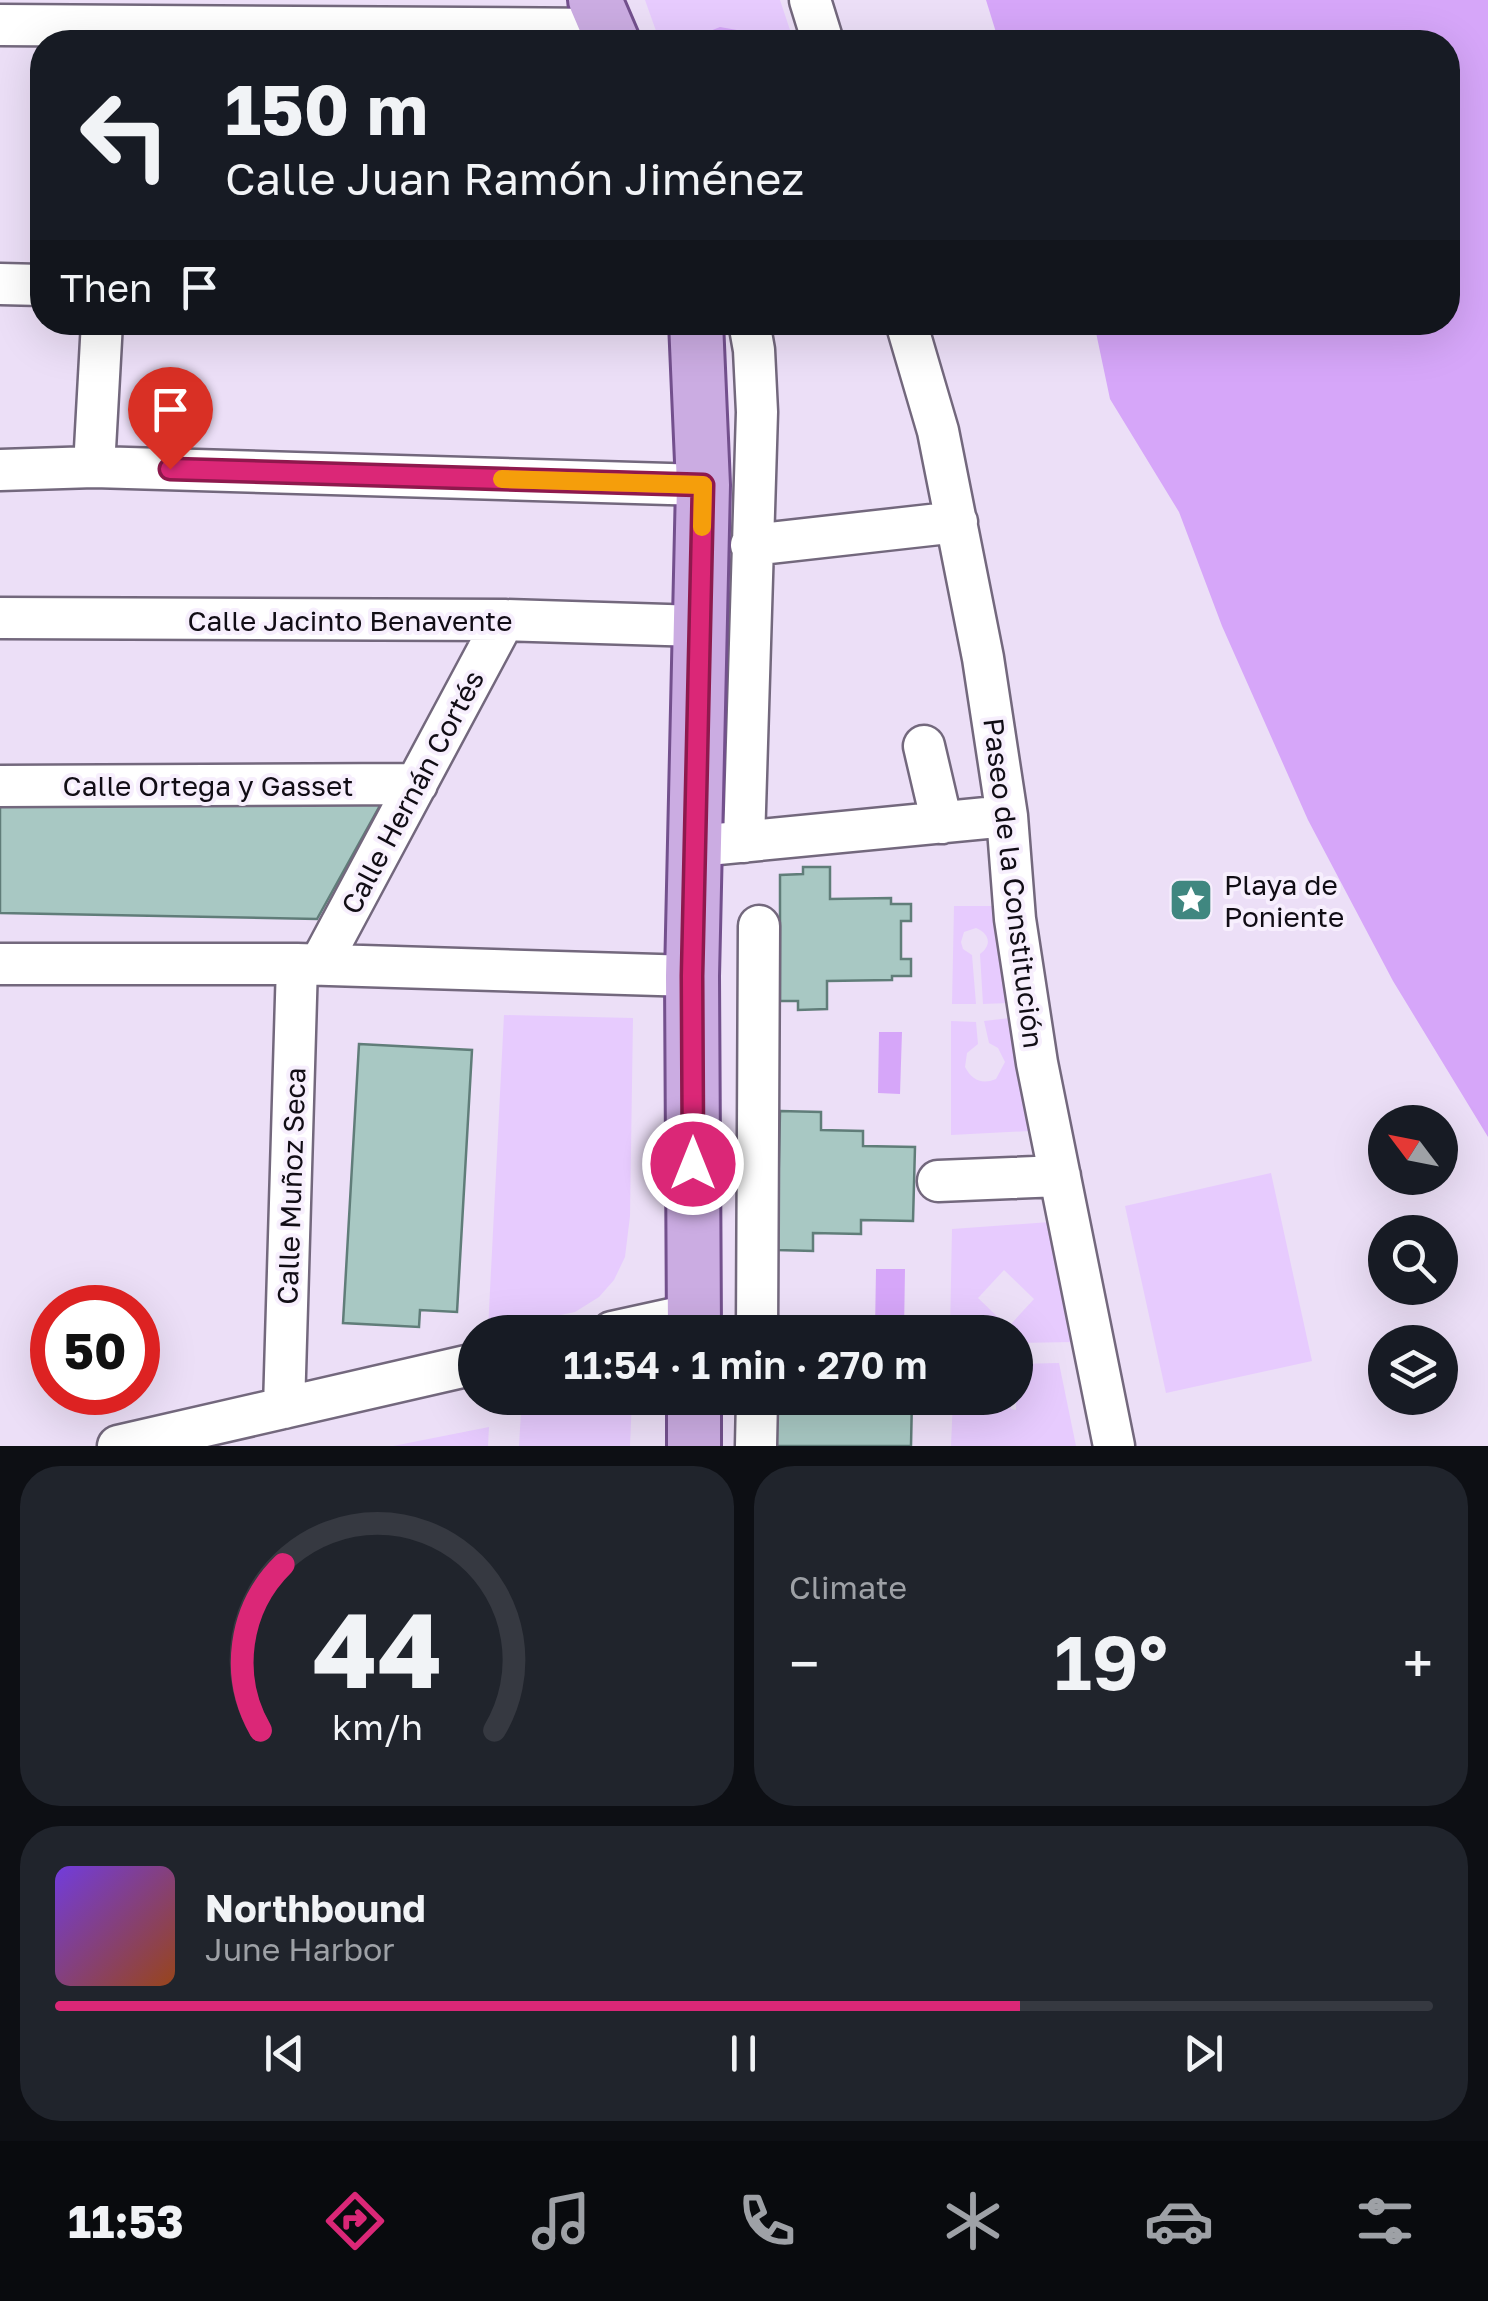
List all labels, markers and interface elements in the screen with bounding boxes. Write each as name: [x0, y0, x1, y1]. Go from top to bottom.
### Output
text: 150 m: [225, 66, 428, 150]
icon: left: [60, 70, 190, 200]
text: Calle Juan Ramón Jiménez: [225, 151, 804, 205]
icon: arrive: [172, 260, 227, 315]
text: Then: [60, 265, 152, 310]
pin: [128, 367, 213, 470]
icon: arrive: [143, 382, 198, 437]
street label: Calle Jacinto Benavente: [187, 604, 513, 637]
street label: Calle Hernán Cortés: [334, 665, 490, 919]
street label: Paseo de la Constitución: [977, 716, 1051, 1050]
street label: Calle Ortega y Gasset: [63, 769, 353, 802]
place label: Playa de Poniente: [1224, 868, 1344, 933]
place icon: Playa de Poniente: [1168, 877, 1214, 923]
street label: Calle Muñoz Seca: [270, 1067, 312, 1305]
north arrow: [1368, 1105, 1458, 1195]
map controls: [1368, 1105, 1458, 1415]
position arrow: [641, 1112, 745, 1216]
button: search: [1368, 1215, 1458, 1305]
speed limit sign: 50: [30, 1285, 160, 1415]
button: layers: [1368, 1325, 1458, 1415]
text: 11:54 · 1 min · 270 m: [564, 1342, 927, 1387]
text: Climate: [789, 1568, 907, 1606]
text: 44: [312, 1586, 442, 1711]
text: 19°: [1054, 1616, 1168, 1707]
text: −: [789, 1630, 819, 1696]
text: +: [1403, 1630, 1433, 1696]
text: km/h: [332, 1705, 422, 1748]
text: Northbound: [205, 1885, 426, 1930]
text: June Harbor: [205, 1930, 395, 1968]
icon: previous: [257, 2026, 312, 2081]
icon: pause: [716, 2026, 771, 2081]
icon: next: [1176, 2026, 1231, 2081]
icon: directions: [320, 2186, 390, 2256]
icon: music: [526, 2186, 596, 2256]
icon: phone: [732, 2186, 802, 2256]
icon: climate: [938, 2186, 1008, 2256]
icon: car: [1144, 2186, 1214, 2256]
icon: filters: [1350, 2186, 1420, 2256]
text: 11:53: [68, 2194, 184, 2248]

